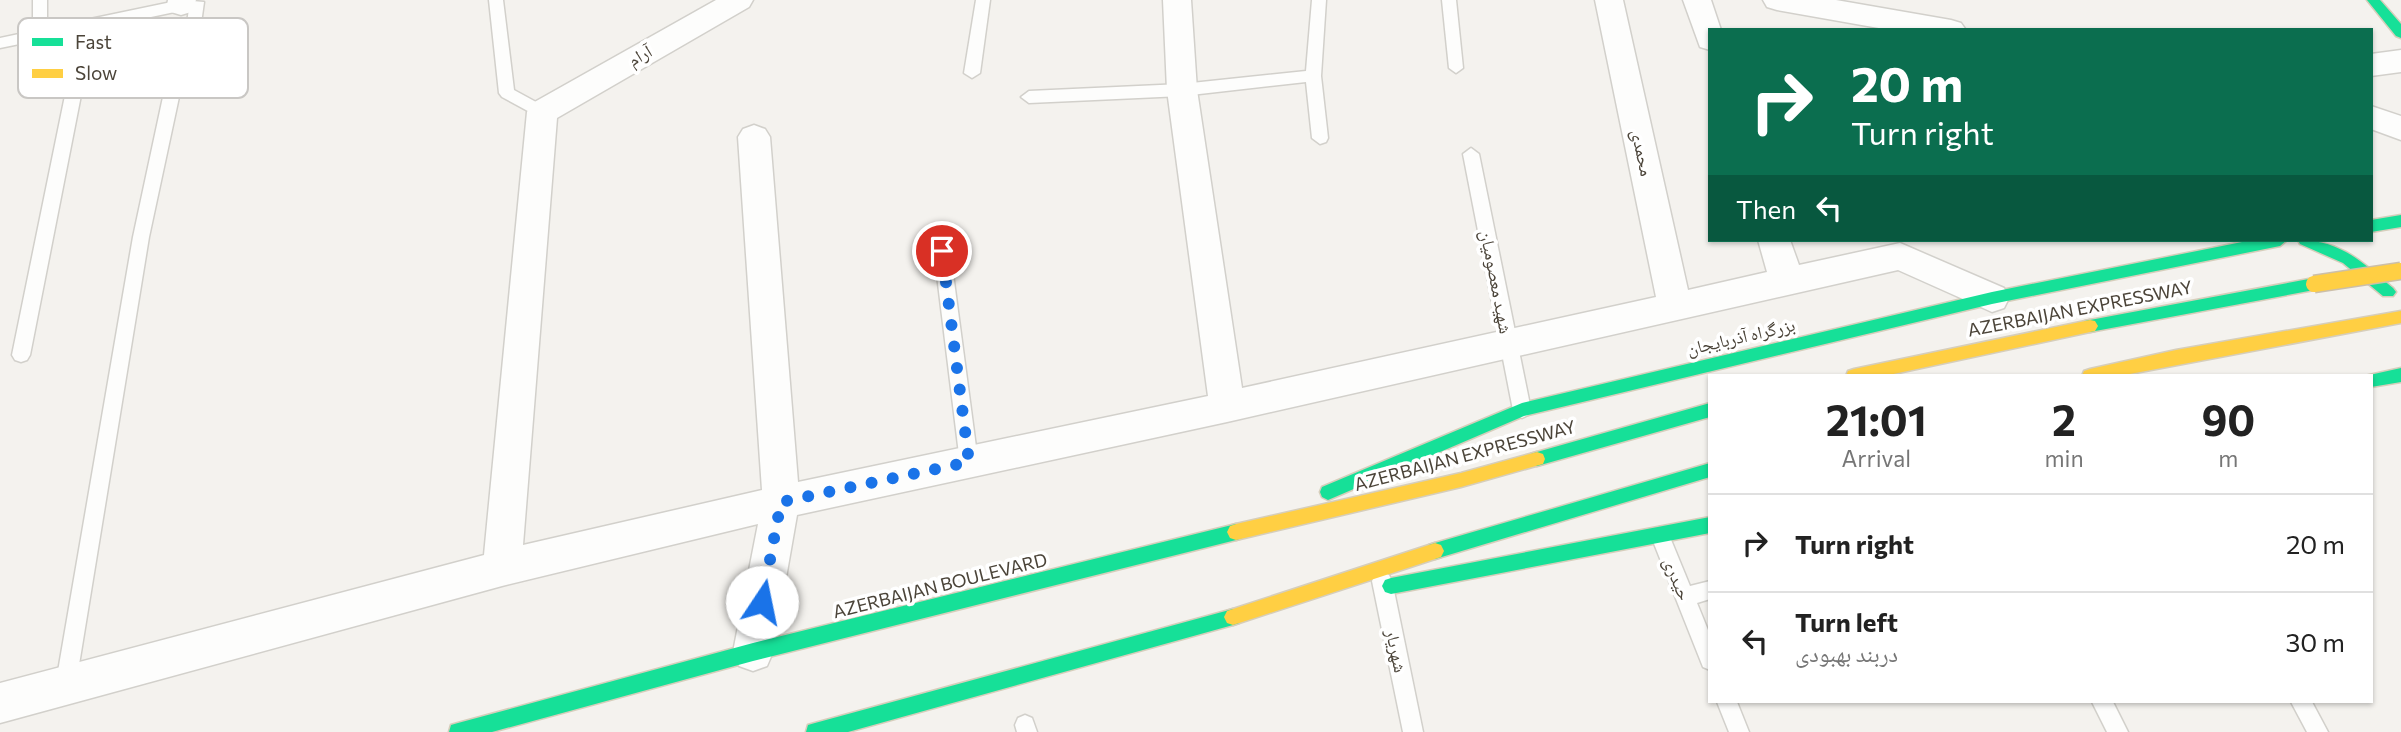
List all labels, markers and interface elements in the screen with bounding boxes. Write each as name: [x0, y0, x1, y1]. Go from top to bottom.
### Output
legend: [18, 18, 248, 98]
text: Fast: [75, 30, 112, 53]
street label: آرام: [623, 39, 657, 72]
text: 20 m: [1851, 52, 1963, 112]
icon: right: [1736, 56, 1827, 147]
text: Slow: [75, 61, 117, 84]
text: Turn right: [1851, 112, 1994, 152]
street label: محمدی: [1626, 127, 1659, 178]
icon: left: [1810, 189, 1848, 227]
text: Then: [1736, 193, 1796, 224]
pin: [912, 221, 972, 281]
street label: شهید معصومیان: [1475, 228, 1518, 336]
icon: arrive: [923, 232, 961, 270]
street label: AZERBAIJAN EXPRESSWAY: [1966, 275, 2194, 341]
street label: بزرگراه آذربایجان: [1684, 313, 1797, 360]
text: 21:01: [1826, 393, 1927, 445]
text: 2: [2052, 393, 2076, 445]
text: 90: [2201, 393, 2255, 445]
street label: AZERBAIJAN EXPRESSWAY: [1352, 415, 1578, 495]
text: Arrival: [1841, 444, 1911, 472]
text: min: [2044, 444, 2084, 472]
text: m: [2218, 444, 2238, 472]
icon: right: [1736, 524, 1774, 562]
text: Turn right: [1795, 528, 1914, 559]
text: 20 m: [2286, 528, 2345, 559]
street label: AZERBAIJAN BOULEVARD: [830, 548, 1049, 622]
street label: حیدری: [1658, 554, 1696, 604]
position arrow: [725, 565, 799, 639]
text: Turn left: [1795, 606, 1898, 637]
icon: left: [1736, 622, 1774, 660]
street label: شهریار: [1381, 626, 1412, 674]
text: 30 m: [2286, 626, 2345, 657]
text: دربند بهبودی: [1795, 639, 1898, 667]

